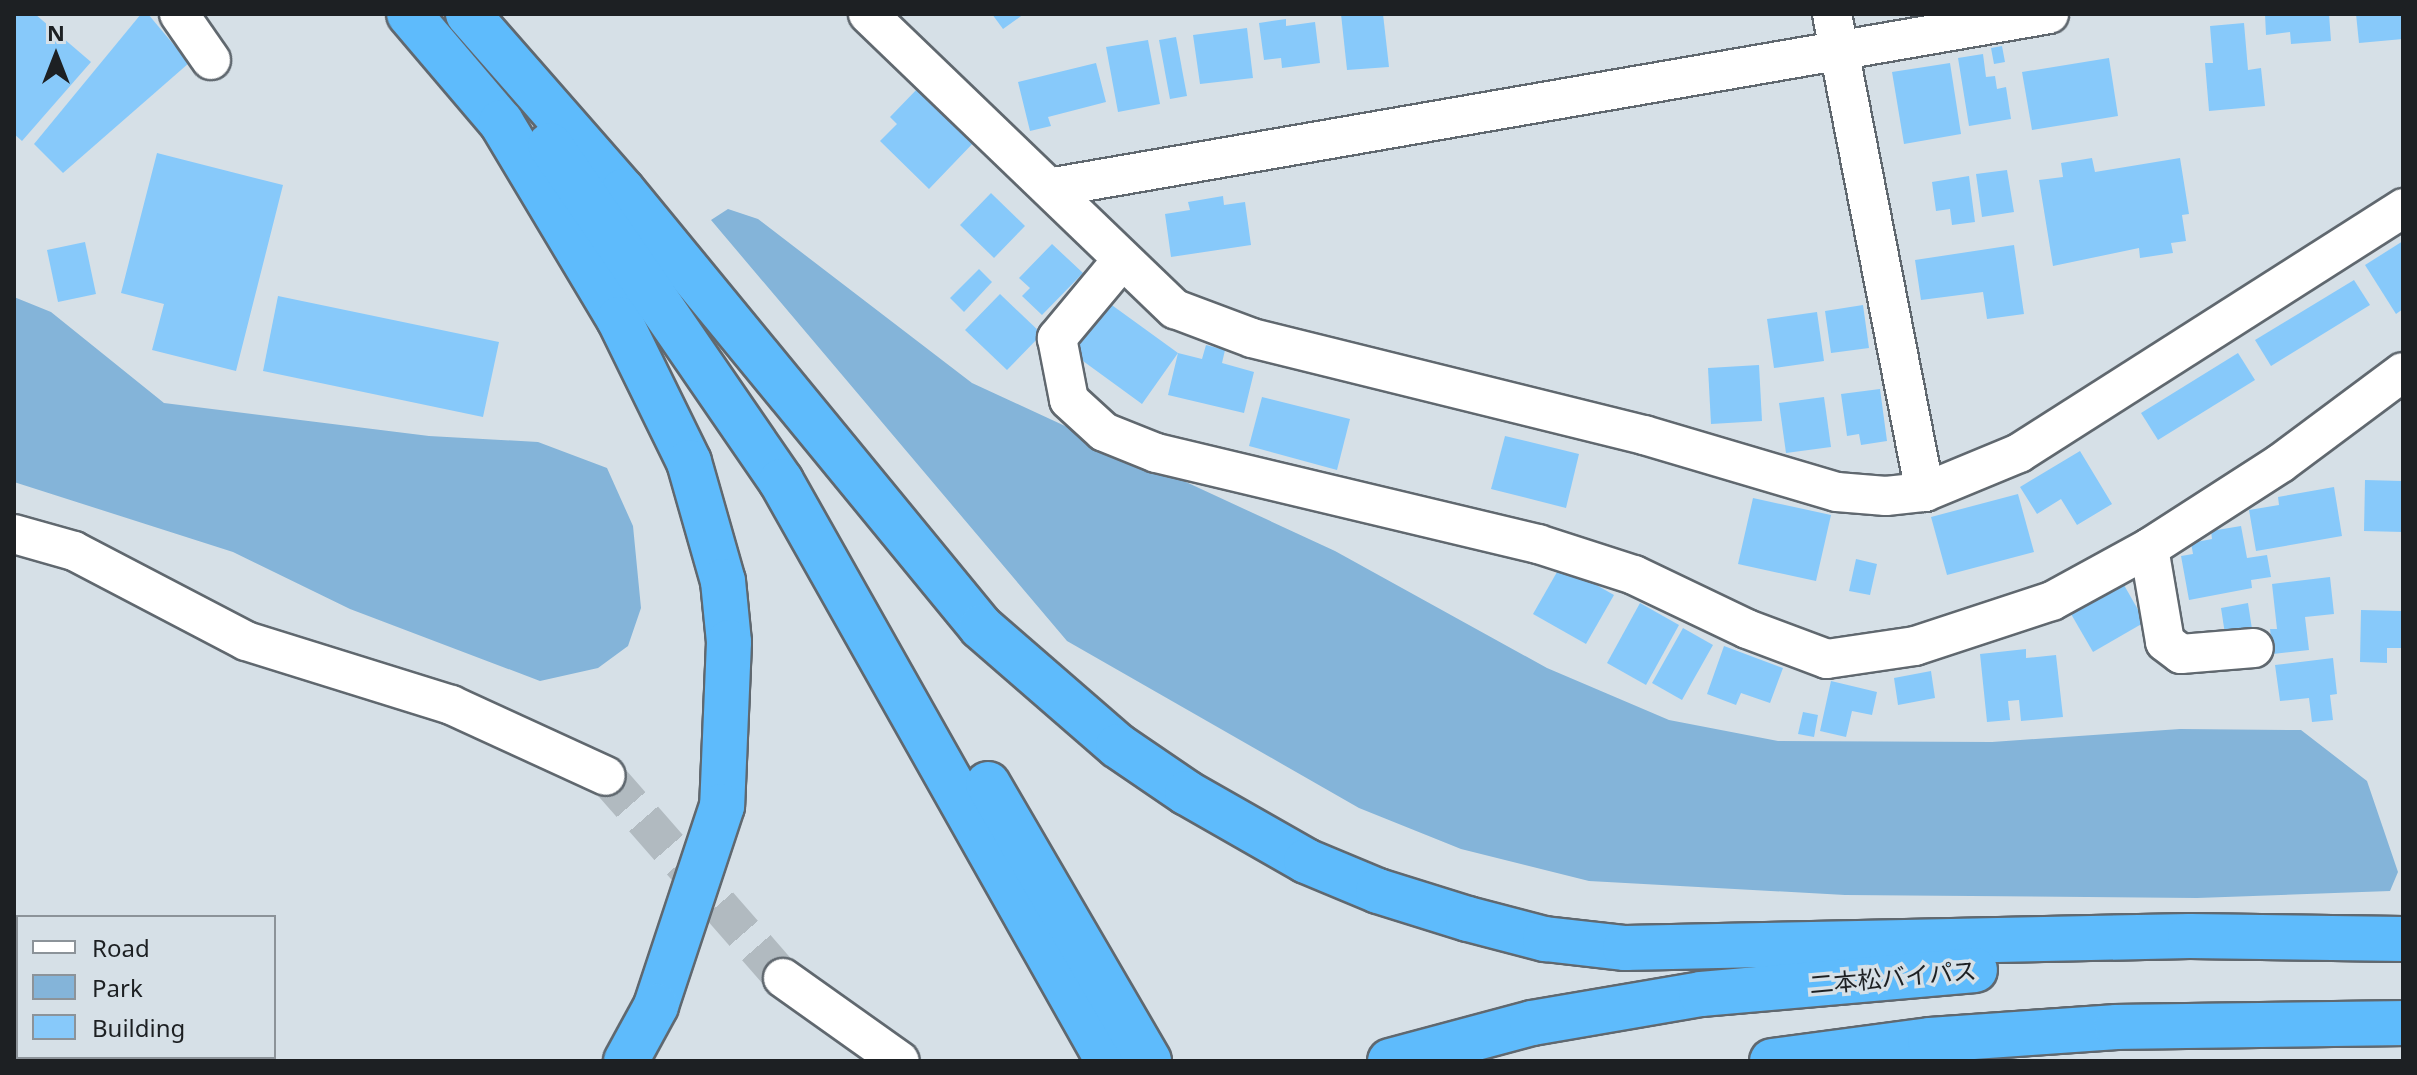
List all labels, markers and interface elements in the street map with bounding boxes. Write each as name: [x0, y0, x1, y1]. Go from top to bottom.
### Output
north arrow: [16, 16, 96, 96]
text: N: [47, 17, 65, 47]
legend: [16, 915, 276, 1059]
text: Road: [92, 931, 150, 964]
street label: 二本松バイパス: [1808, 955, 1978, 999]
text: Park: [92, 971, 143, 1004]
text: Building: [92, 1011, 185, 1044]

